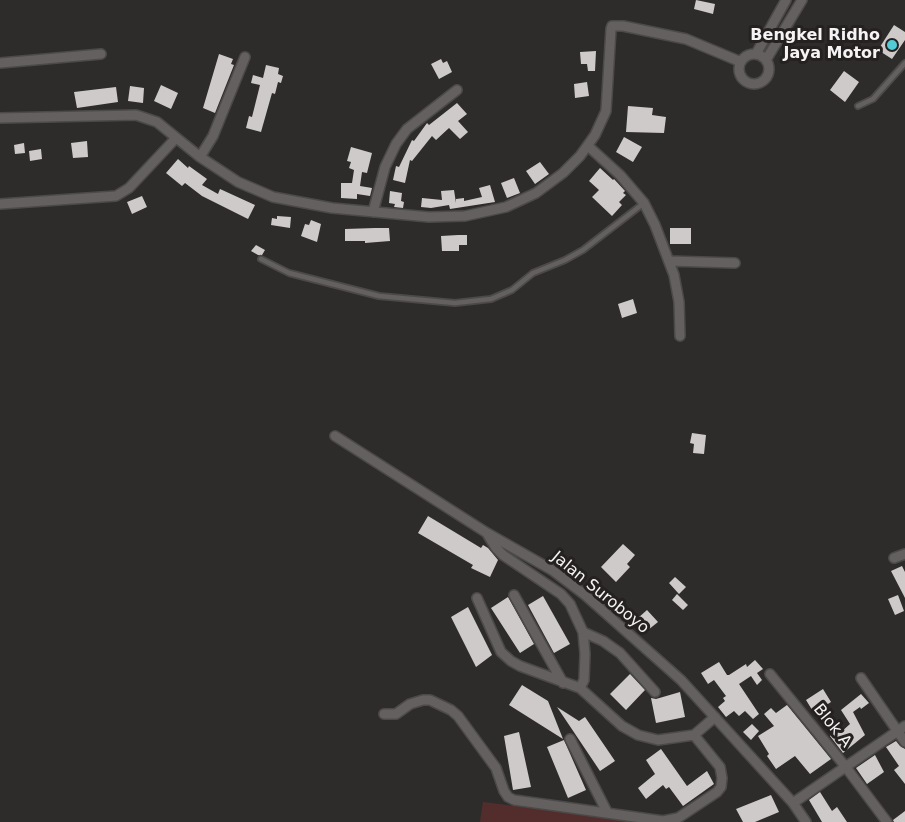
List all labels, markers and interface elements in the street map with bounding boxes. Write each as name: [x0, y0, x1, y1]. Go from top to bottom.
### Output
place label: Bengkel Ridho Jaya Motor: [750, 26, 880, 64]
marker: Bengkel Ridho Jaya Motor: [885, 38, 899, 52]
street label: Jalan Suroboyo: [548, 548, 652, 638]
street label: Blok A: [809, 700, 855, 752]

